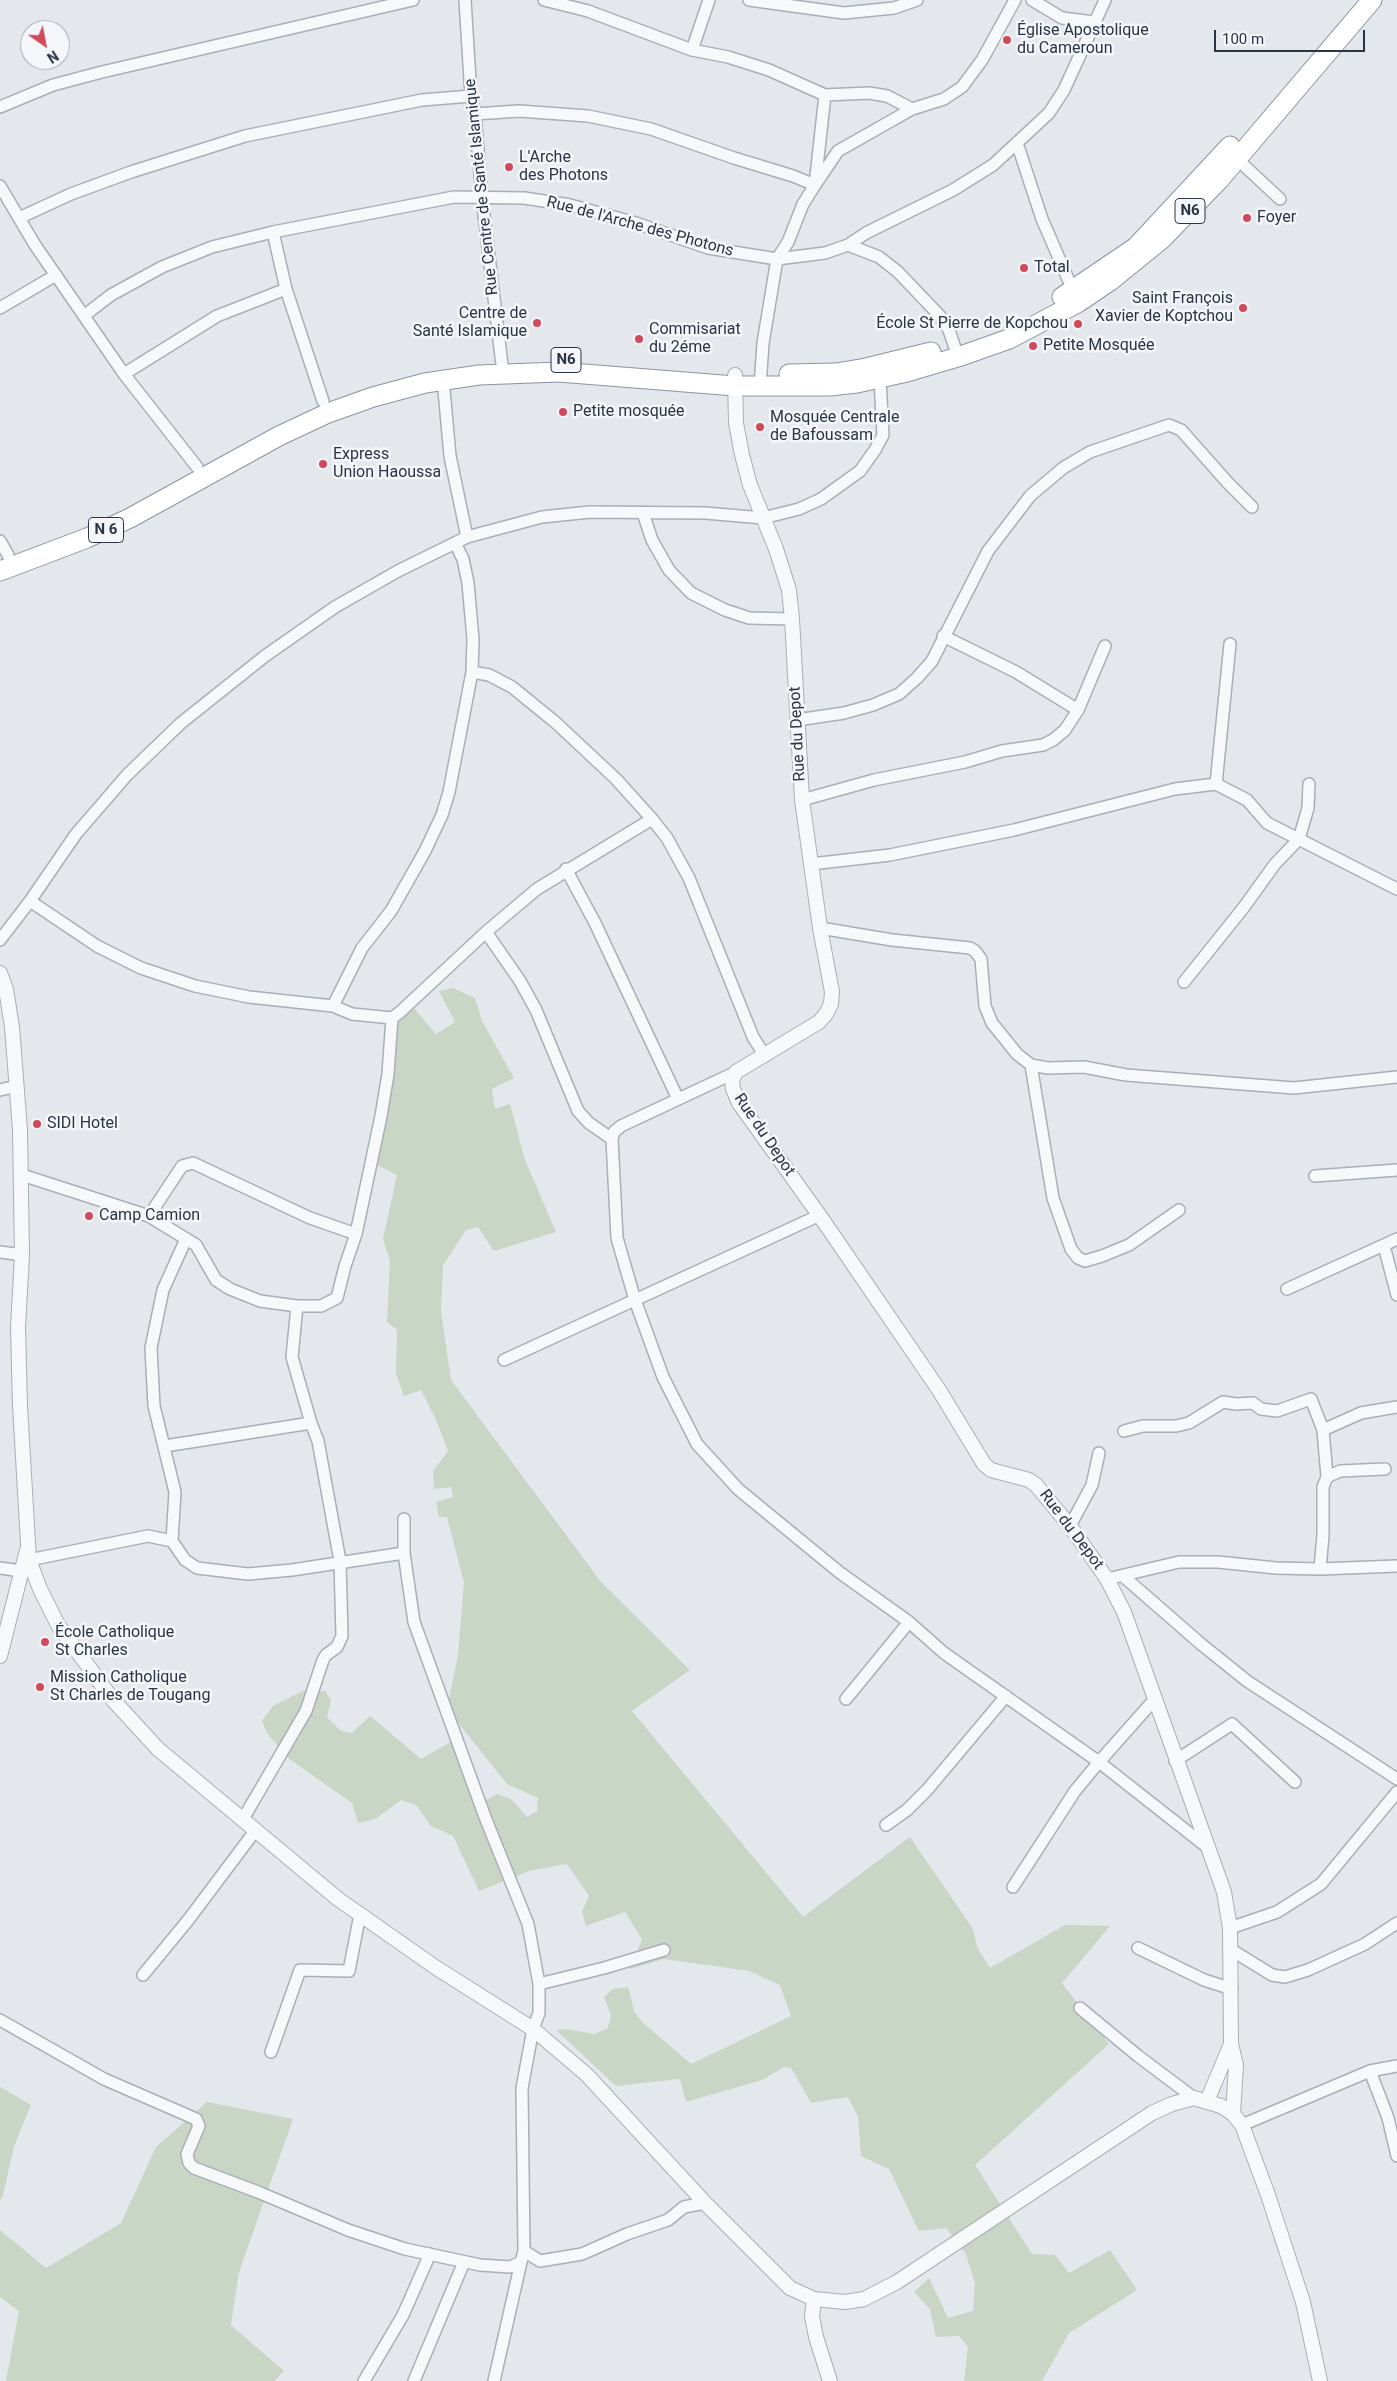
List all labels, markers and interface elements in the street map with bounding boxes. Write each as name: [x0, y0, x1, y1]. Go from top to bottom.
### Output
north arrow: [20, 20, 70, 70]
scale bar: [1217, 20, 1368, 52]
place label: Église Apostolique du Cameroun: [1017, 21, 1149, 59]
text: 100 m: [1222, 30, 1264, 48]
marker: Église Apostolique du Cameroun: [1001, 34, 1013, 46]
text: N: [44, 47, 61, 66]
street label: Rue Centre de Santé Islamique: [461, 78, 503, 296]
place label: L'Arche des Photons: [519, 148, 608, 186]
marker: L'Arche des Photons: [503, 161, 515, 173]
street label: Rue de l'Arche des Photons: [544, 193, 736, 261]
road number: N6: [1175, 198, 1205, 224]
place label: Foyer: [1257, 208, 1296, 228]
marker: Foyer: [1241, 212, 1253, 224]
place label: Total: [1034, 258, 1070, 278]
marker: Total: [1018, 262, 1030, 274]
place label: Saint François Xavier de Koptchou: [1095, 289, 1233, 327]
marker: Saint François Xavier de Koptchou: [1237, 302, 1249, 314]
place label: Centre de Santé Islamique: [413, 304, 527, 342]
place label: École St Pierre de Kopchou: [876, 314, 1068, 334]
marker: Centre de Santé Islamique: [531, 317, 543, 329]
marker: École St Pierre de Kopchou: [1072, 318, 1084, 330]
place label: Commisariat du 2éme: [649, 320, 741, 358]
marker: Commisariat du 2éme: [633, 333, 645, 345]
place label: Petite Mosquée: [1043, 336, 1155, 356]
marker: Petite Mosquée: [1027, 340, 1039, 352]
road number: N6: [551, 348, 581, 372]
place label: Petite mosquée: [573, 402, 685, 422]
marker: Petite mosquée: [557, 406, 569, 418]
place label: Mosquée Centrale de Bafoussam: [770, 408, 899, 446]
marker: Mosquée Centrale de Bafoussam: [754, 421, 766, 433]
place label: Express Union Haoussa: [333, 445, 441, 483]
marker: Express Union Haoussa: [317, 458, 329, 470]
road number: N 6: [88, 518, 124, 542]
street label: Rue du Depot: [786, 686, 810, 782]
street label: Rue du Depot: [729, 1090, 799, 1180]
place label: SIDI Hotel: [47, 1114, 118, 1134]
marker: SIDI Hotel: [31, 1118, 43, 1130]
place label: Camp Camion: [99, 1206, 200, 1226]
marker: Camp Camion: [83, 1210, 95, 1222]
street label: Rue du Depot: [1035, 1486, 1107, 1574]
place label: École Catholique St Charles: [55, 1623, 174, 1661]
marker: École Catholique St Charles: [39, 1636, 51, 1648]
place label: Mission Catholique St Charles de Tougang: [50, 1668, 210, 1706]
marker: Mission Catholique St Charles de Tougang: [34, 1681, 46, 1693]

